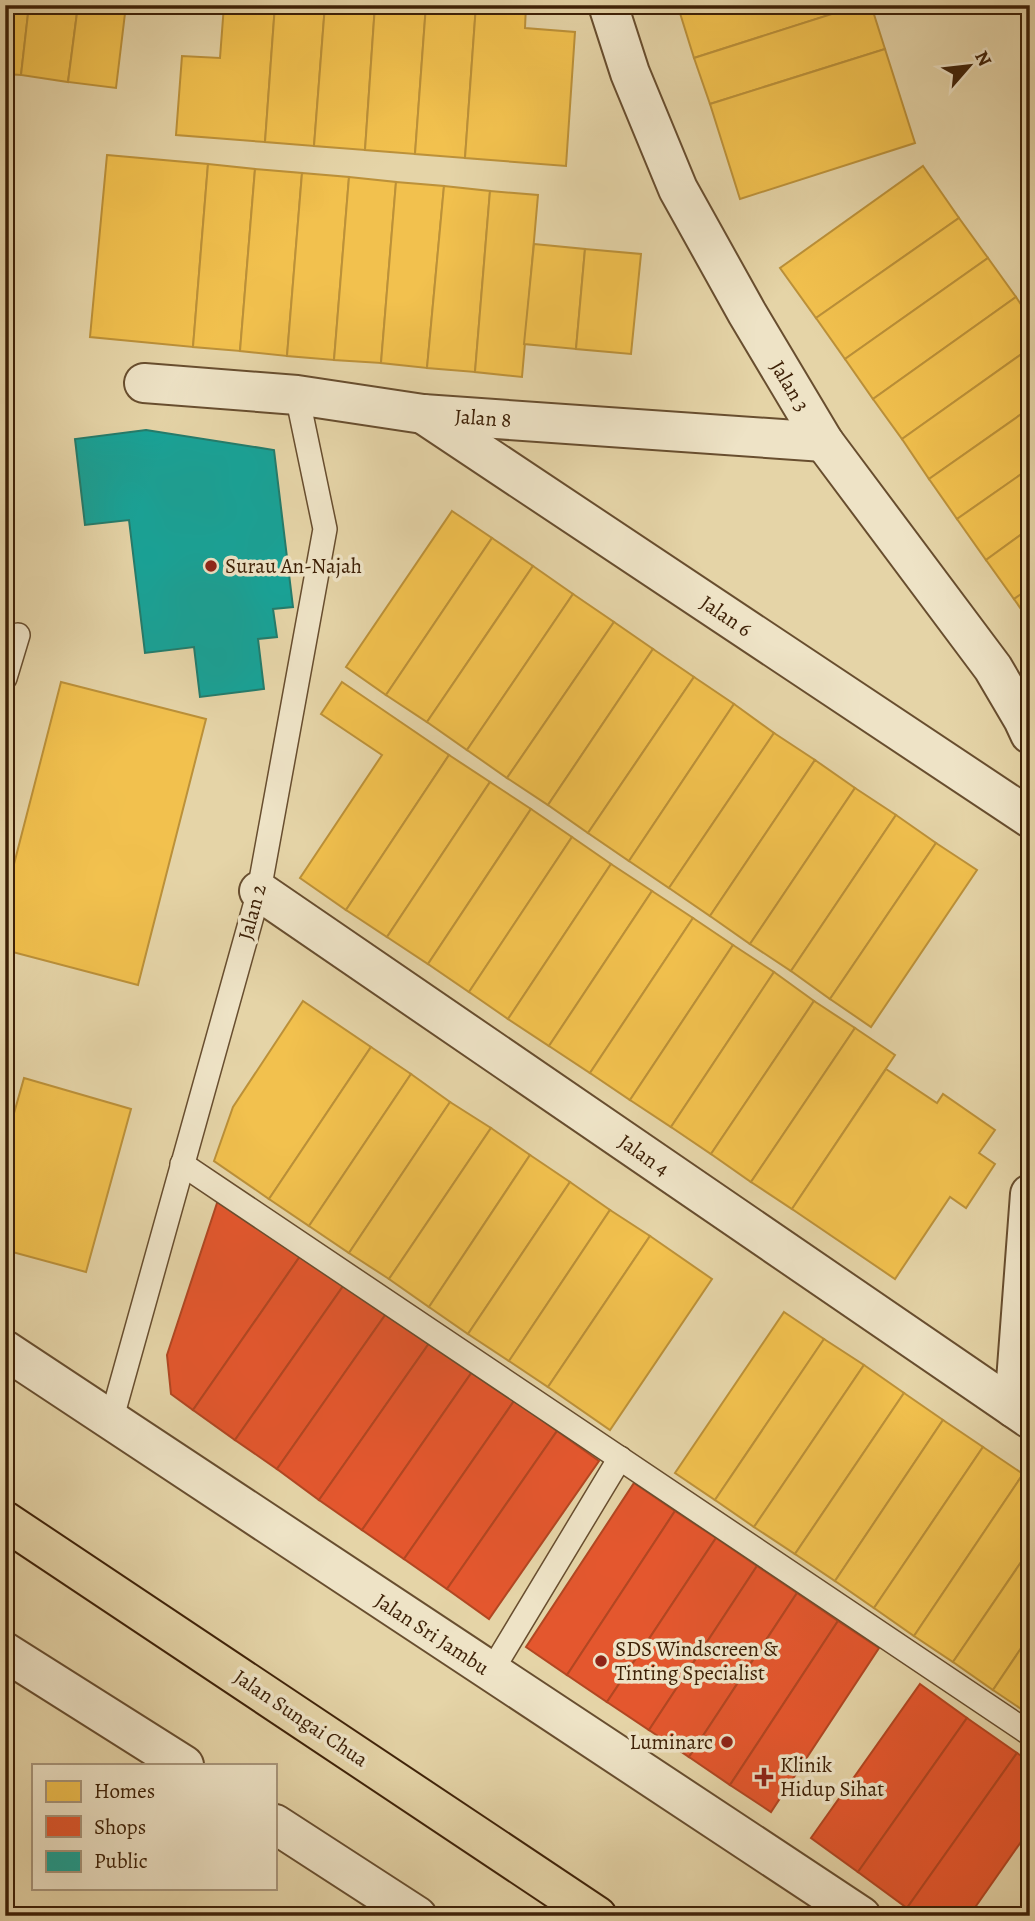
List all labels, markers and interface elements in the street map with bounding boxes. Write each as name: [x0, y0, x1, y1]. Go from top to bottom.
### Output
north arrow: [934, 32, 1004, 102]
text: N: [968, 46, 998, 71]
street label: Jalan 3: [764, 355, 816, 417]
street label: Jalan 8: [454, 402, 512, 434]
place label: Surau An-Najah: [225, 552, 362, 580]
marker: Surau An-Najah: [203, 558, 219, 574]
street label: Jalan 6: [695, 589, 757, 644]
street label: Jalan 2: [231, 881, 273, 943]
street label: Jalan 4: [613, 1127, 675, 1183]
street label: Jalan Sri Jambu: [369, 1587, 495, 1682]
place label: SDS Windscreen & Tinting Specialist: [615, 1635, 778, 1687]
marker: SDS Windscreen & Tinting Specialist: [593, 1653, 609, 1669]
street label: Jalan Sungai Chua: [228, 1663, 374, 1773]
place label: Luminarc: [630, 1728, 713, 1756]
marker: Luminarc: [719, 1734, 735, 1750]
place label: Klinik Hidup Sihat: [780, 1751, 884, 1803]
legend: [32, 1764, 276, 1890]
marker: Klinik Hidup Sihat: [754, 1767, 774, 1787]
text: Homes: [94, 1777, 155, 1805]
text: Shops: [94, 1813, 146, 1841]
text: Public: [94, 1847, 148, 1875]

